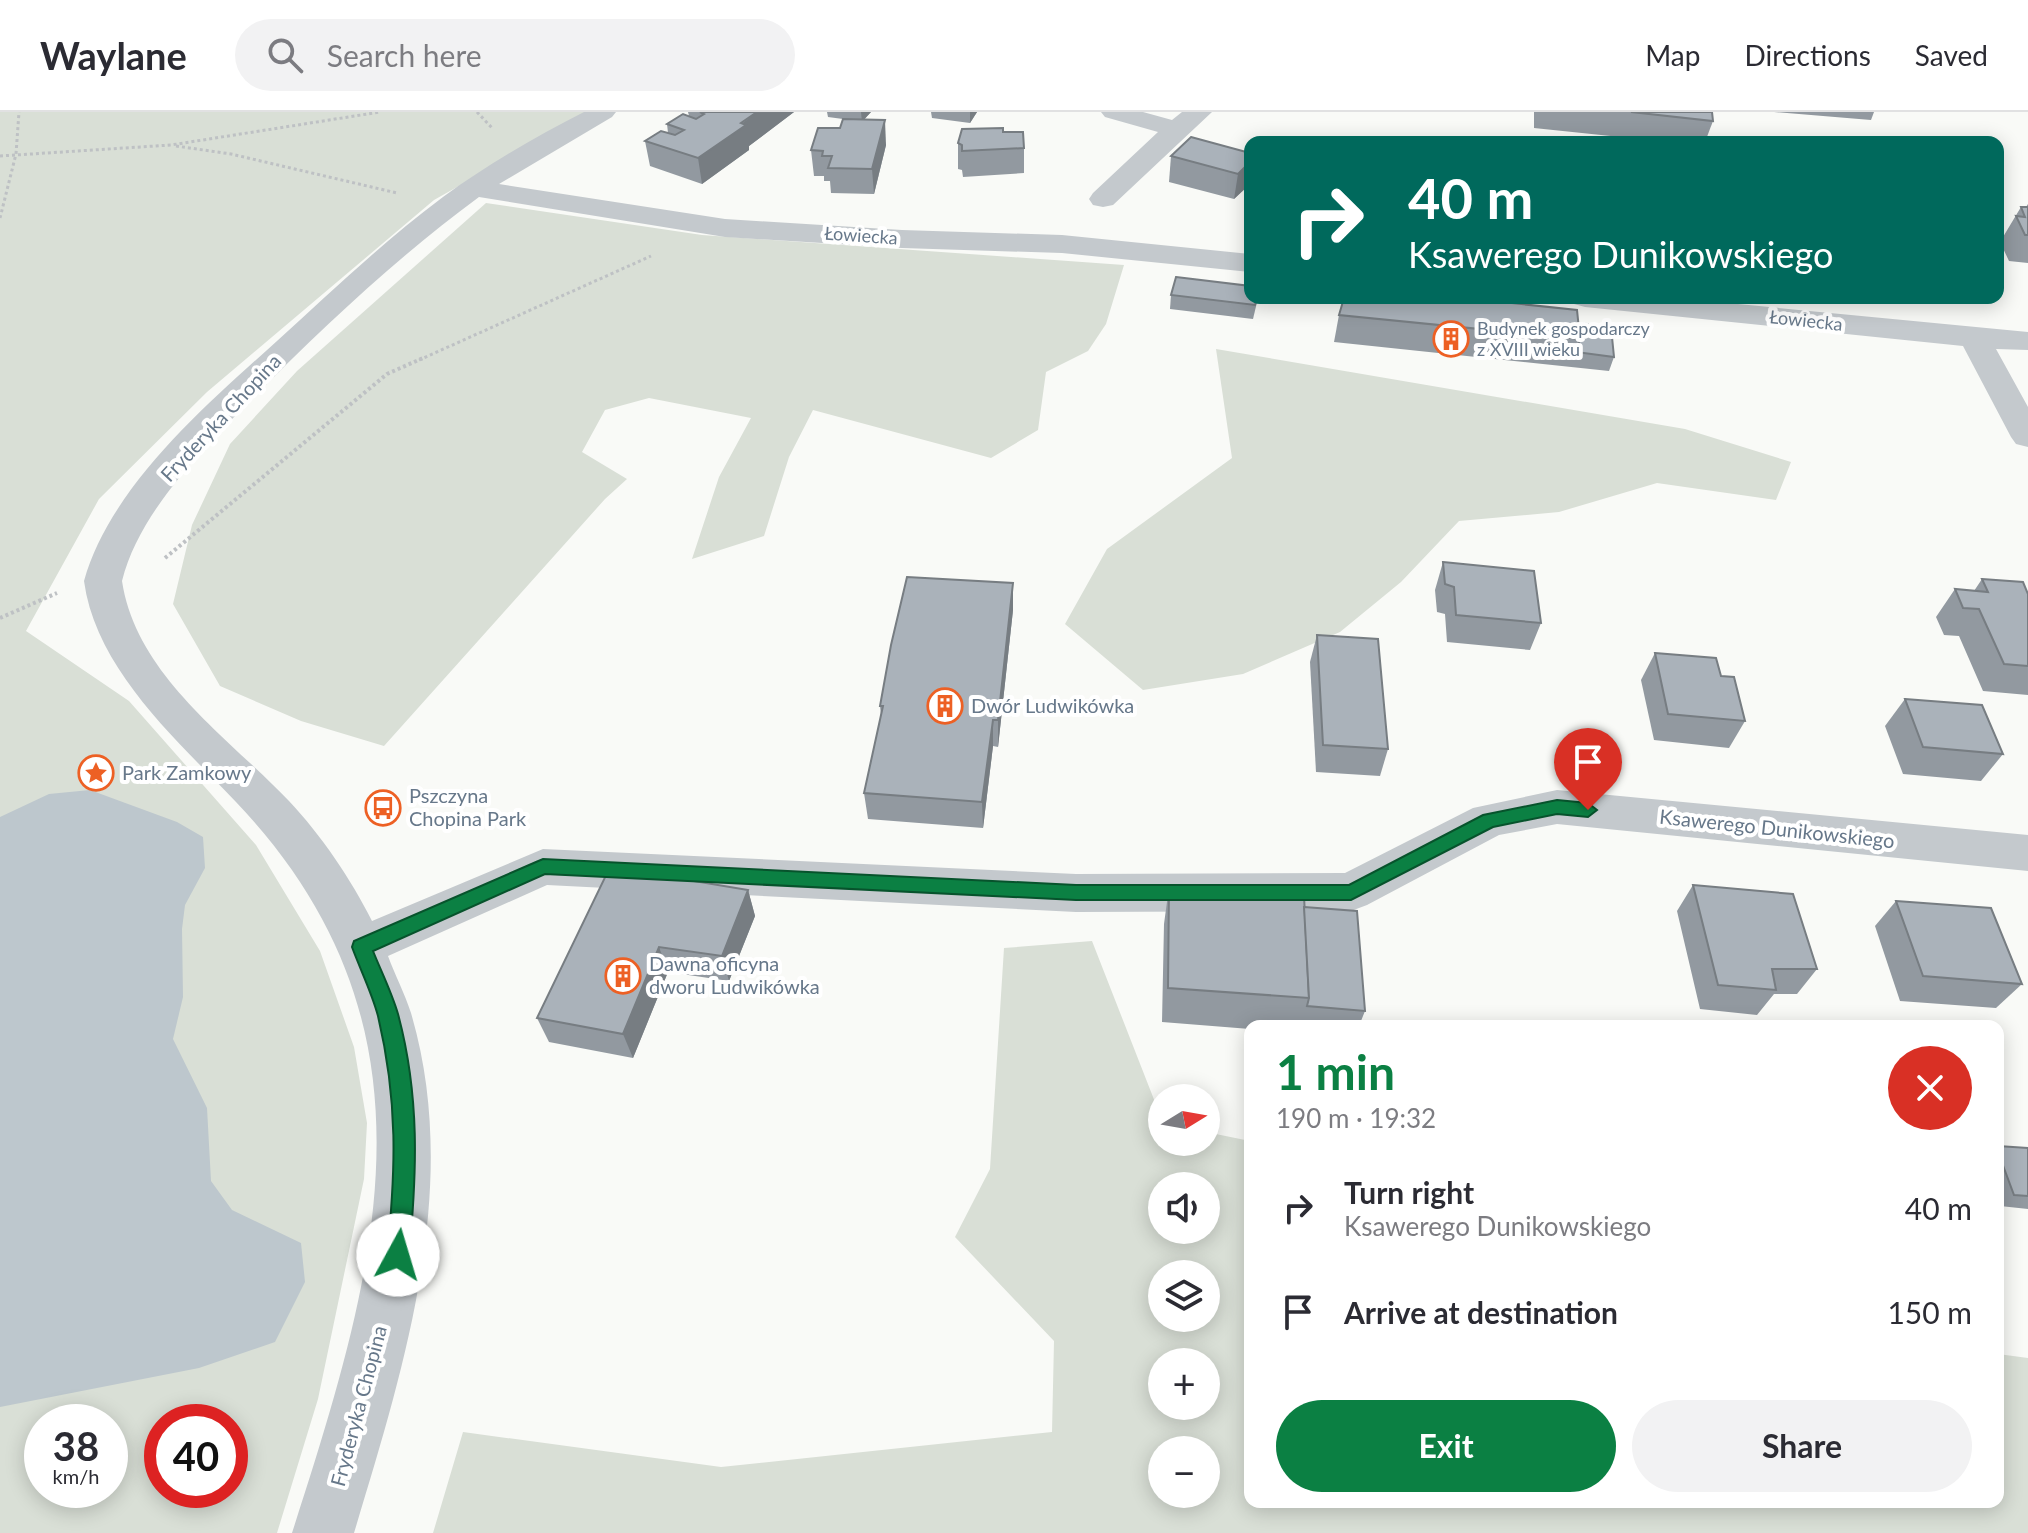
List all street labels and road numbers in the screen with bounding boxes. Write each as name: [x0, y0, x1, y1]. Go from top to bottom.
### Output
street label: Łowiecka: [824, 221, 899, 249]
street label: Łowiecka: [1768, 305, 1844, 335]
street label: Fryderyka Chopina: [155, 349, 285, 486]
street label: Ksawerego Dunikowskiego: [1658, 804, 1896, 852]
street label: Fryderyka Chopina: [325, 1323, 391, 1489]

